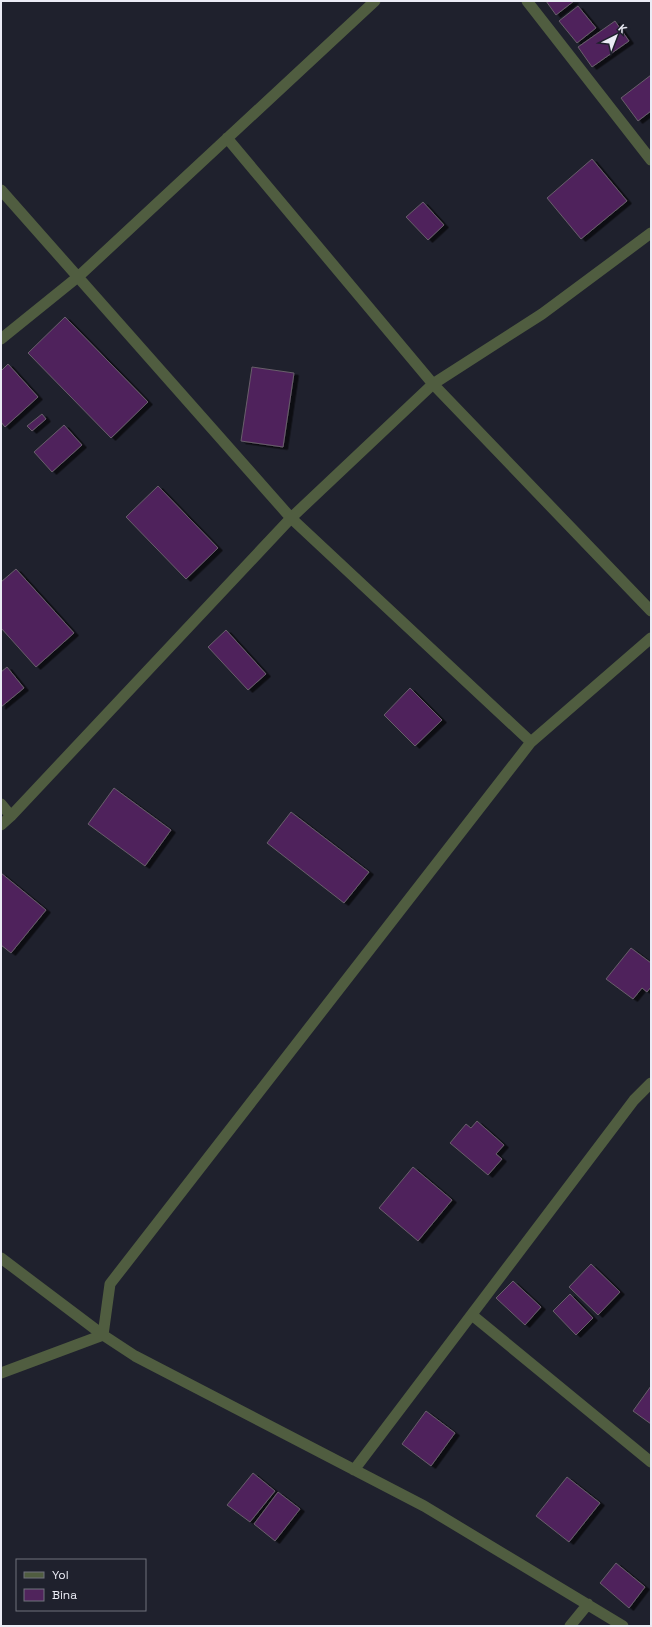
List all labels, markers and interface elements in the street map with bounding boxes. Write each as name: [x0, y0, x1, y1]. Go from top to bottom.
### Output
north arrow: [596, 16, 636, 56]
text: K: [615, 21, 630, 36]
legend: [16, 1559, 146, 1611]
text: Yol: [52, 1567, 69, 1583]
text: Bina: [52, 1587, 77, 1603]

